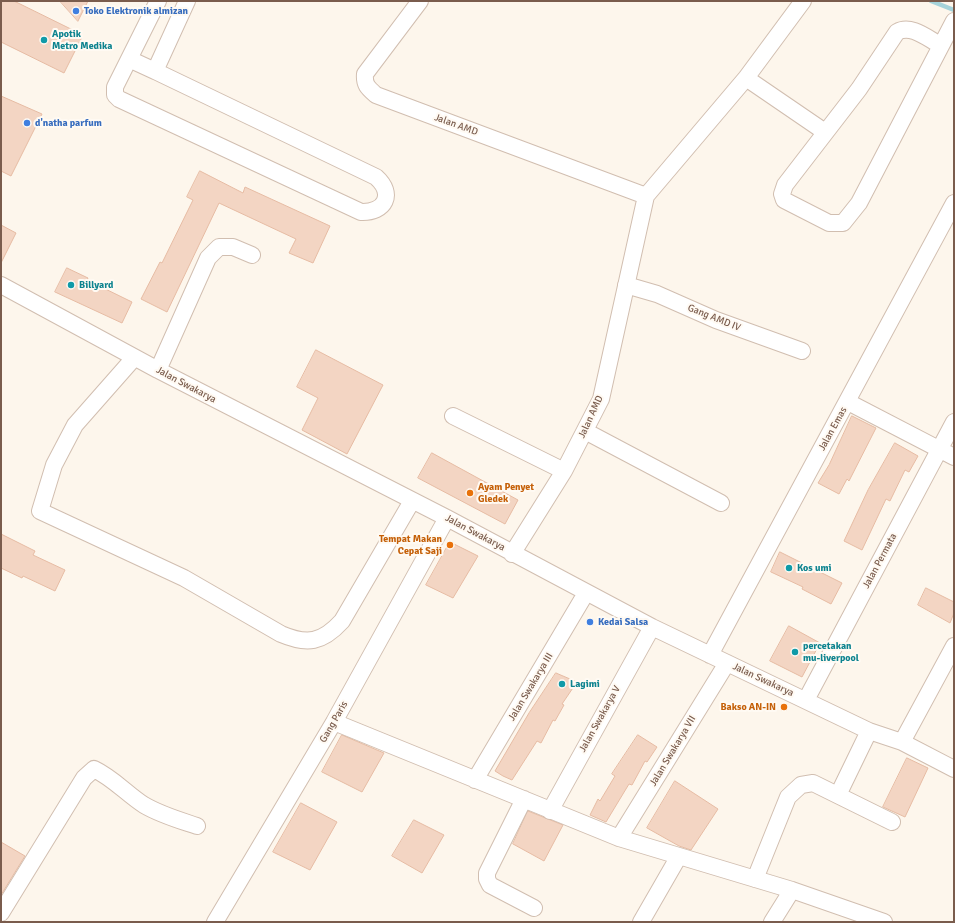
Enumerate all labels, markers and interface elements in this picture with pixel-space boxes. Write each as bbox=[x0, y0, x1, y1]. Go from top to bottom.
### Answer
place label: Toko Elektronik almizan bbox=[84, 5, 188, 17]
marker: Toko Elektronik almizan bbox=[71, 6, 81, 16]
place label: Apotik Metro Medika bbox=[52, 28, 112, 52]
marker: Apotik Metro Medika bbox=[39, 35, 49, 45]
street label: Jalan AMD bbox=[433, 112, 479, 138]
place label: d'natha parfum bbox=[35, 117, 102, 129]
marker: d'natha parfum bbox=[22, 118, 32, 128]
place label: Billyard bbox=[79, 279, 113, 291]
marker: Billyard bbox=[66, 280, 76, 290]
street label: Gang AMD IV bbox=[686, 302, 742, 334]
street label: Jalan Swakarya bbox=[154, 364, 218, 406]
street label: Jalan AMD bbox=[576, 394, 606, 440]
street label: Jalan Emas bbox=[816, 405, 850, 453]
place label: Ayam Penyet Gledek bbox=[478, 481, 534, 504]
marker: Ayam Penyet Gledek bbox=[465, 488, 475, 498]
street label: Jalan Swakarya bbox=[443, 512, 507, 554]
street label: Jalan Permata bbox=[860, 531, 900, 591]
place label: Tempat Makan Cepat Saji bbox=[379, 533, 442, 556]
marker: Tempat Makan Cepat Saji bbox=[445, 540, 455, 550]
place label: Kos umi bbox=[797, 562, 831, 574]
marker: Kos umi bbox=[784, 563, 794, 573]
place label: Kedai Salsa bbox=[598, 616, 648, 628]
marker: Kedai Salsa bbox=[585, 617, 595, 627]
place label: percetakan mu-liverpool bbox=[803, 640, 859, 664]
marker: percetakan mu-liverpool bbox=[790, 647, 800, 657]
street label: Jalan Swakarya III bbox=[506, 651, 556, 723]
street label: Jalan Swakarya bbox=[730, 661, 796, 699]
place label: Lagimi bbox=[570, 678, 600, 690]
marker: Lagimi bbox=[557, 679, 567, 689]
street label: Jalan Swakarya V bbox=[577, 684, 623, 754]
street label: Gang Paris bbox=[317, 699, 351, 745]
place label: Bakso AN-IN bbox=[720, 701, 776, 713]
marker: Bakso AN-IN bbox=[779, 702, 789, 712]
street label: Jalan Swakarya VII bbox=[647, 714, 699, 788]

